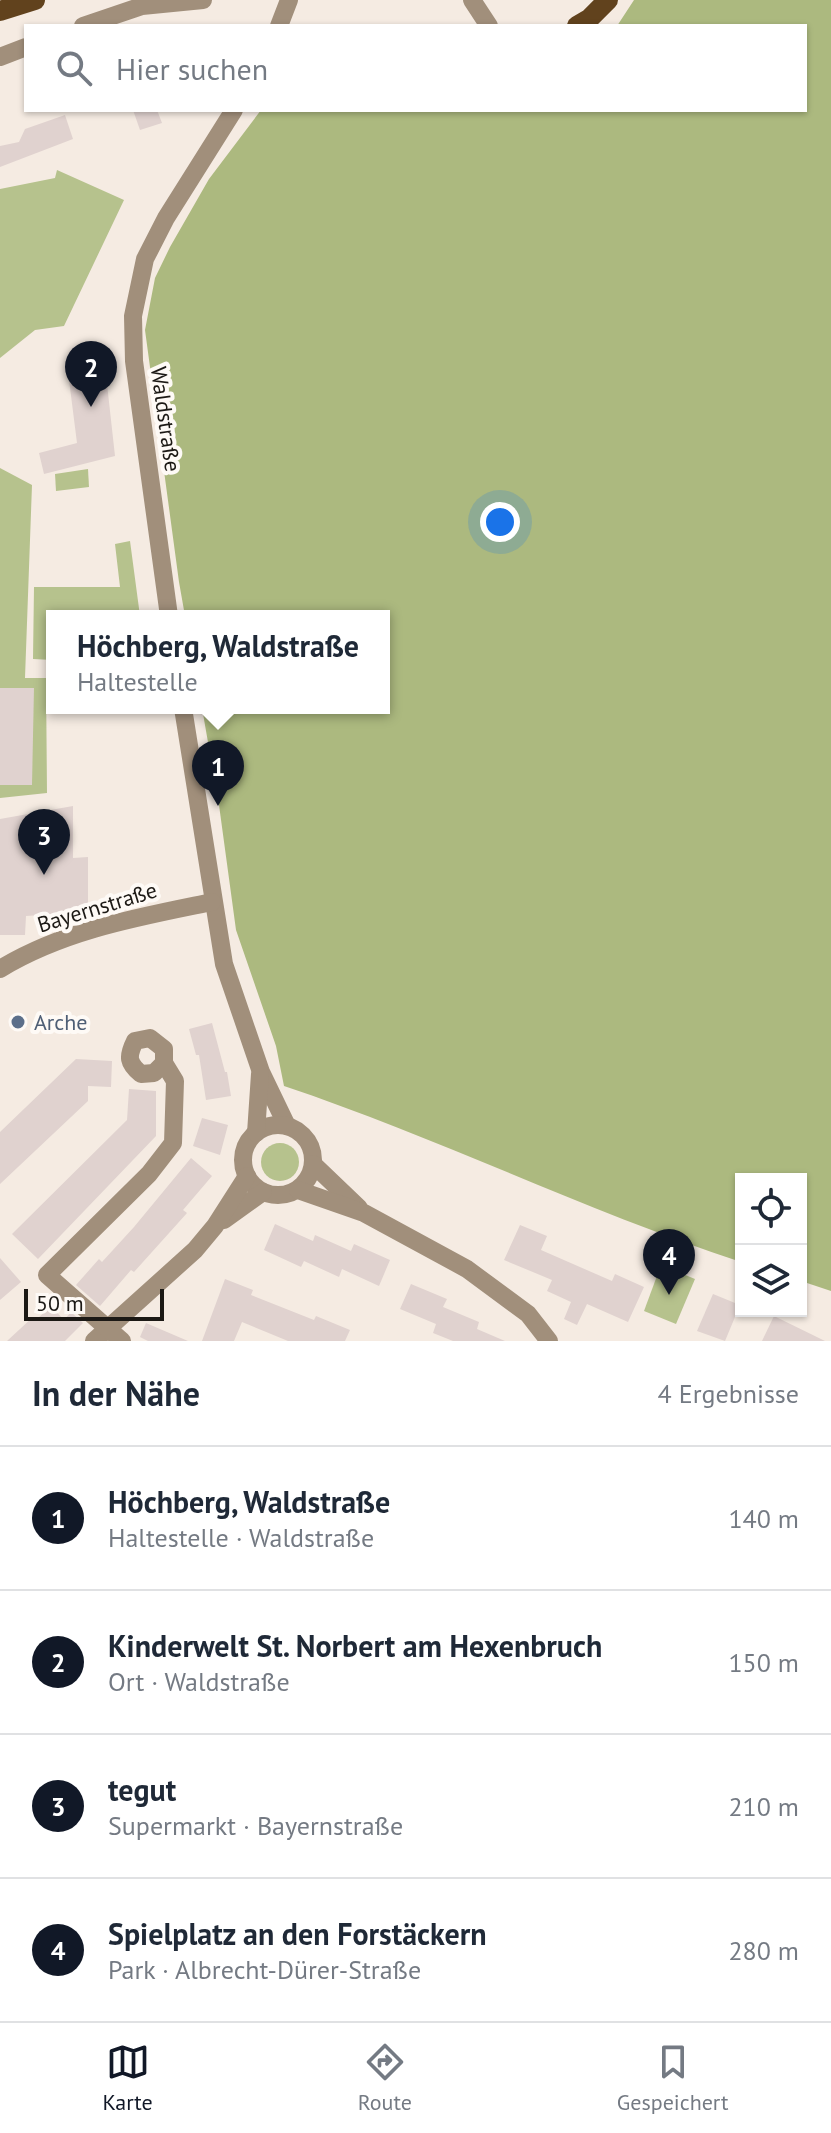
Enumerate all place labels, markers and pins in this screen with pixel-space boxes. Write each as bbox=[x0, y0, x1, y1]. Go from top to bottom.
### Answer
pin: 2 bbox=[65, 341, 117, 407]
pin: 1 bbox=[192, 740, 244, 806]
pin: 3 bbox=[18, 809, 70, 875]
place label: Arche bbox=[34, 1008, 87, 1036]
marker: Arche bbox=[9, 1013, 27, 1031]
pin: 4 bbox=[643, 1229, 695, 1295]

